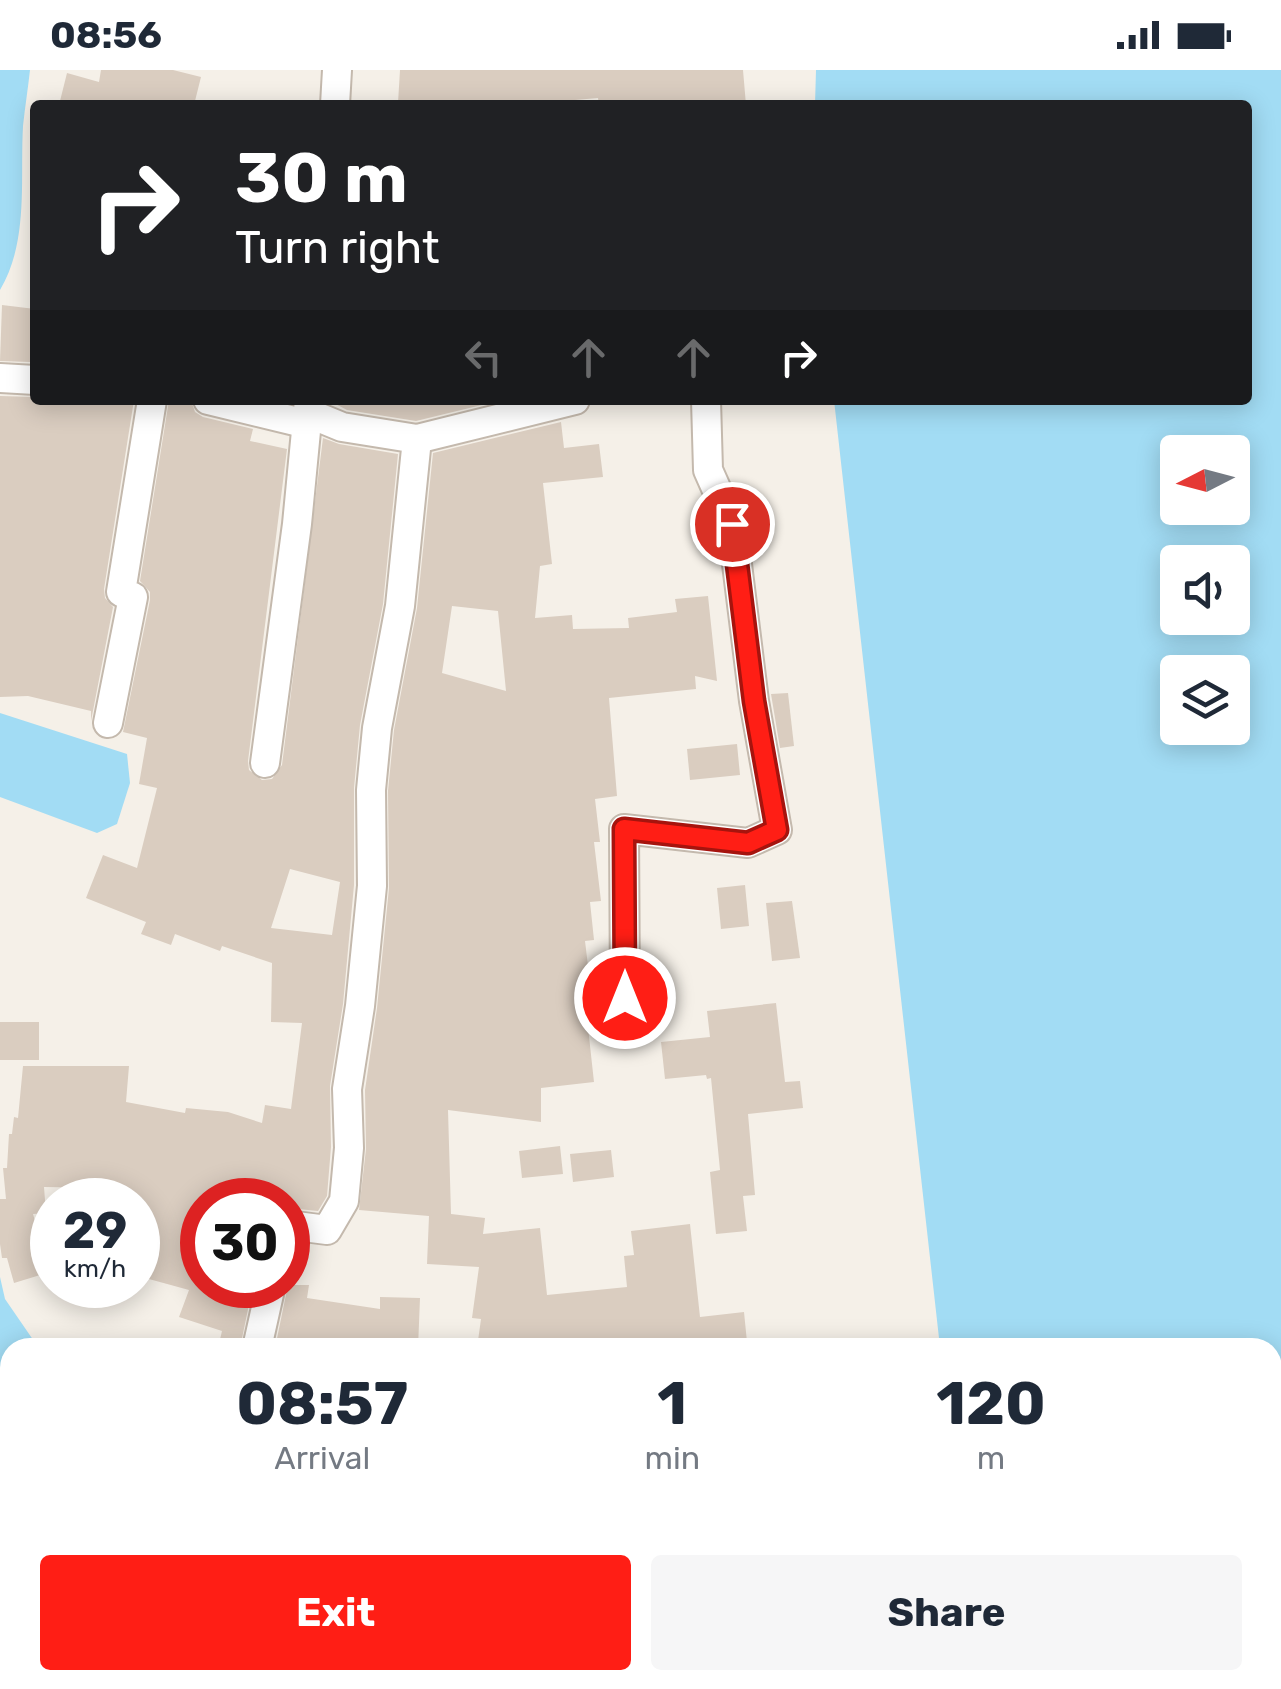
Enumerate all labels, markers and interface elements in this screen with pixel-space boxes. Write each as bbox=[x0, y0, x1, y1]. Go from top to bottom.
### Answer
text: 08:56 bbox=[50, 12, 162, 58]
text: 30 m bbox=[235, 137, 408, 220]
icon: right bbox=[70, 140, 200, 270]
text: Turn right bbox=[235, 221, 439, 274]
icon: left bbox=[456, 330, 511, 385]
icon: ahead bbox=[561, 330, 616, 385]
icon: ahead bbox=[666, 330, 721, 385]
icon: right bbox=[771, 330, 826, 385]
north arrow bbox=[1160, 435, 1250, 525]
map controls bbox=[1160, 435, 1250, 745]
pin bbox=[690, 482, 775, 567]
icon: arrive bbox=[705, 497, 760, 552]
button: sound bbox=[1160, 545, 1250, 635]
button: layers bbox=[1160, 655, 1250, 745]
position arrow bbox=[573, 946, 677, 1050]
speed limit sign: 30 bbox=[180, 1178, 310, 1308]
text: 29 bbox=[63, 1201, 127, 1261]
text: km/h bbox=[64, 1254, 126, 1283]
text: 08:57 bbox=[236, 1368, 408, 1439]
text: 1 bbox=[657, 1368, 687, 1439]
text: 120 bbox=[936, 1368, 1046, 1439]
text: Arrival bbox=[274, 1439, 370, 1477]
text: min bbox=[644, 1439, 700, 1477]
text: m bbox=[977, 1439, 1005, 1477]
button: Exit bbox=[40, 1555, 631, 1670]
button: Share bbox=[651, 1555, 1242, 1670]

